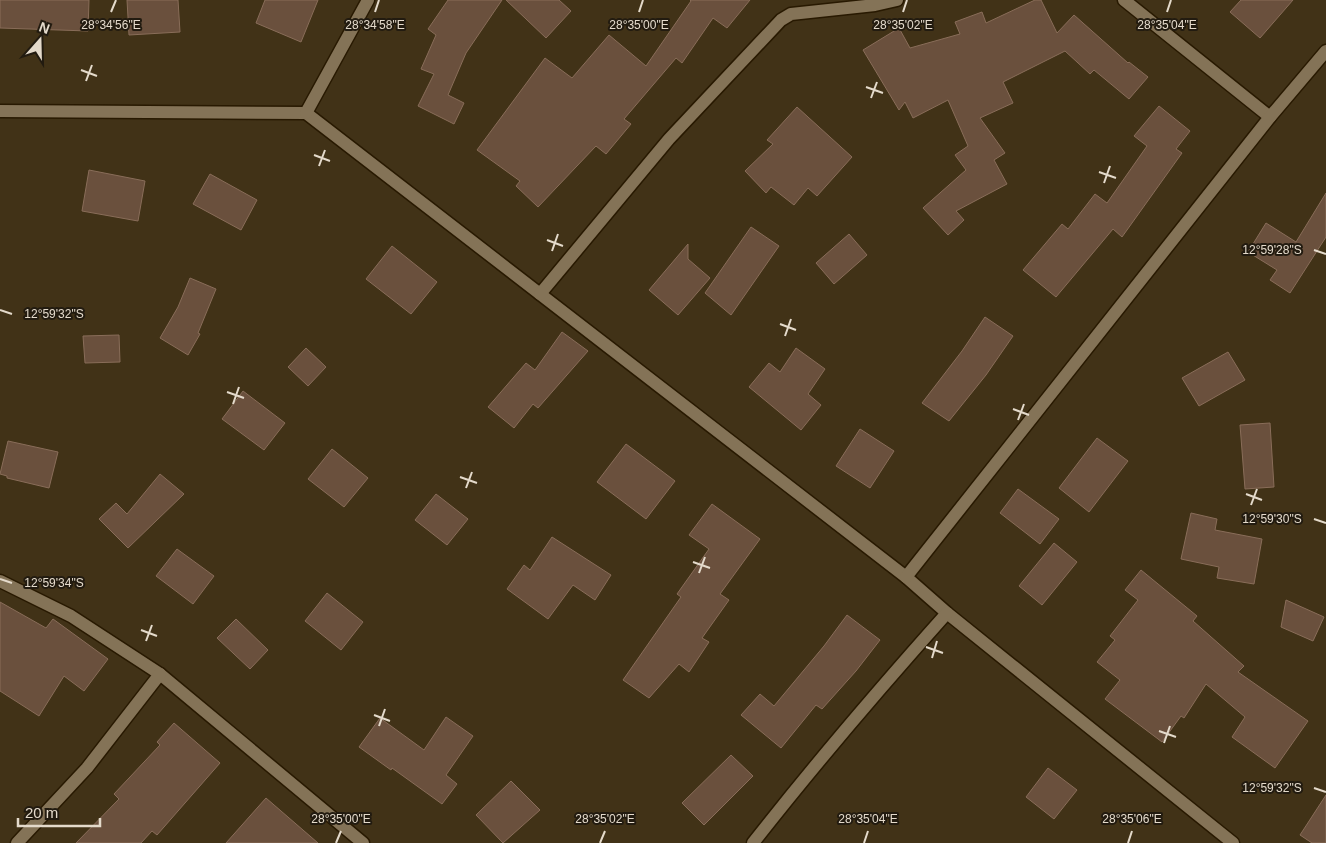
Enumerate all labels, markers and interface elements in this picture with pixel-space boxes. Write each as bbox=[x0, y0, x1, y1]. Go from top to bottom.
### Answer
north arrow bbox=[15, 15, 65, 65]
text: 28°34'56"E bbox=[81, 18, 141, 32]
text: 28°34'58"E bbox=[345, 18, 405, 32]
text: 28°35'00"E bbox=[609, 18, 669, 32]
text: 28°35'02"E bbox=[873, 18, 933, 32]
text: 28°35'04"E bbox=[1137, 18, 1197, 32]
text: N bbox=[37, 19, 52, 37]
text: 12°59'28"S bbox=[1242, 243, 1302, 257]
text: 12°59'32"S bbox=[24, 307, 84, 321]
text: 12°59'30"S bbox=[1242, 512, 1302, 526]
text: 12°59'34"S bbox=[24, 576, 84, 590]
text: 12°59'32"S bbox=[1242, 781, 1302, 795]
scale bar bbox=[18, 796, 100, 828]
text: 20 m bbox=[25, 804, 58, 821]
text: 28°35'00"E bbox=[311, 812, 371, 826]
text: 28°35'02"E bbox=[575, 812, 635, 826]
text: 28°35'04"E bbox=[838, 812, 898, 826]
text: 28°35'06"E bbox=[1102, 812, 1162, 826]

